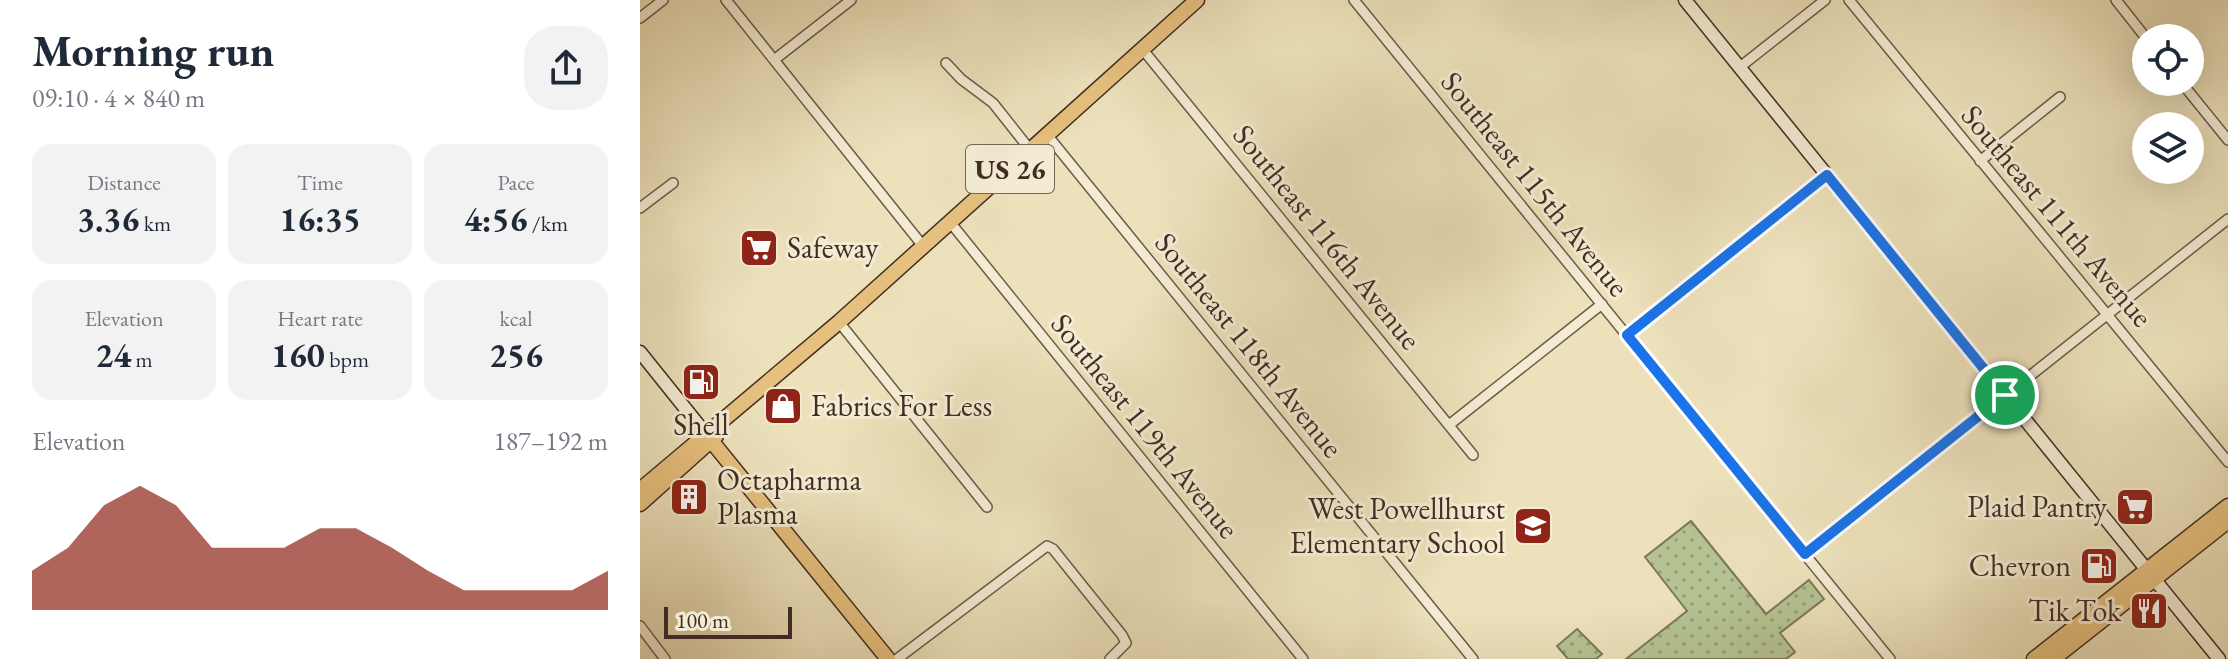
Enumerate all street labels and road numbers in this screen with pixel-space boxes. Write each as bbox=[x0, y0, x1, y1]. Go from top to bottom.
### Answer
street label: Southeast 115th Avenue bbox=[1433, 63, 1638, 304]
street label: Southeast 111th Avenue bbox=[1953, 96, 2162, 335]
street label: Southeast 116th Avenue bbox=[1225, 116, 1430, 357]
road number: US 26 bbox=[966, 145, 1054, 193]
street label: Southeast 118th Avenue bbox=[1147, 224, 1352, 465]
street label: Southeast 119th Avenue bbox=[1043, 305, 1248, 546]

